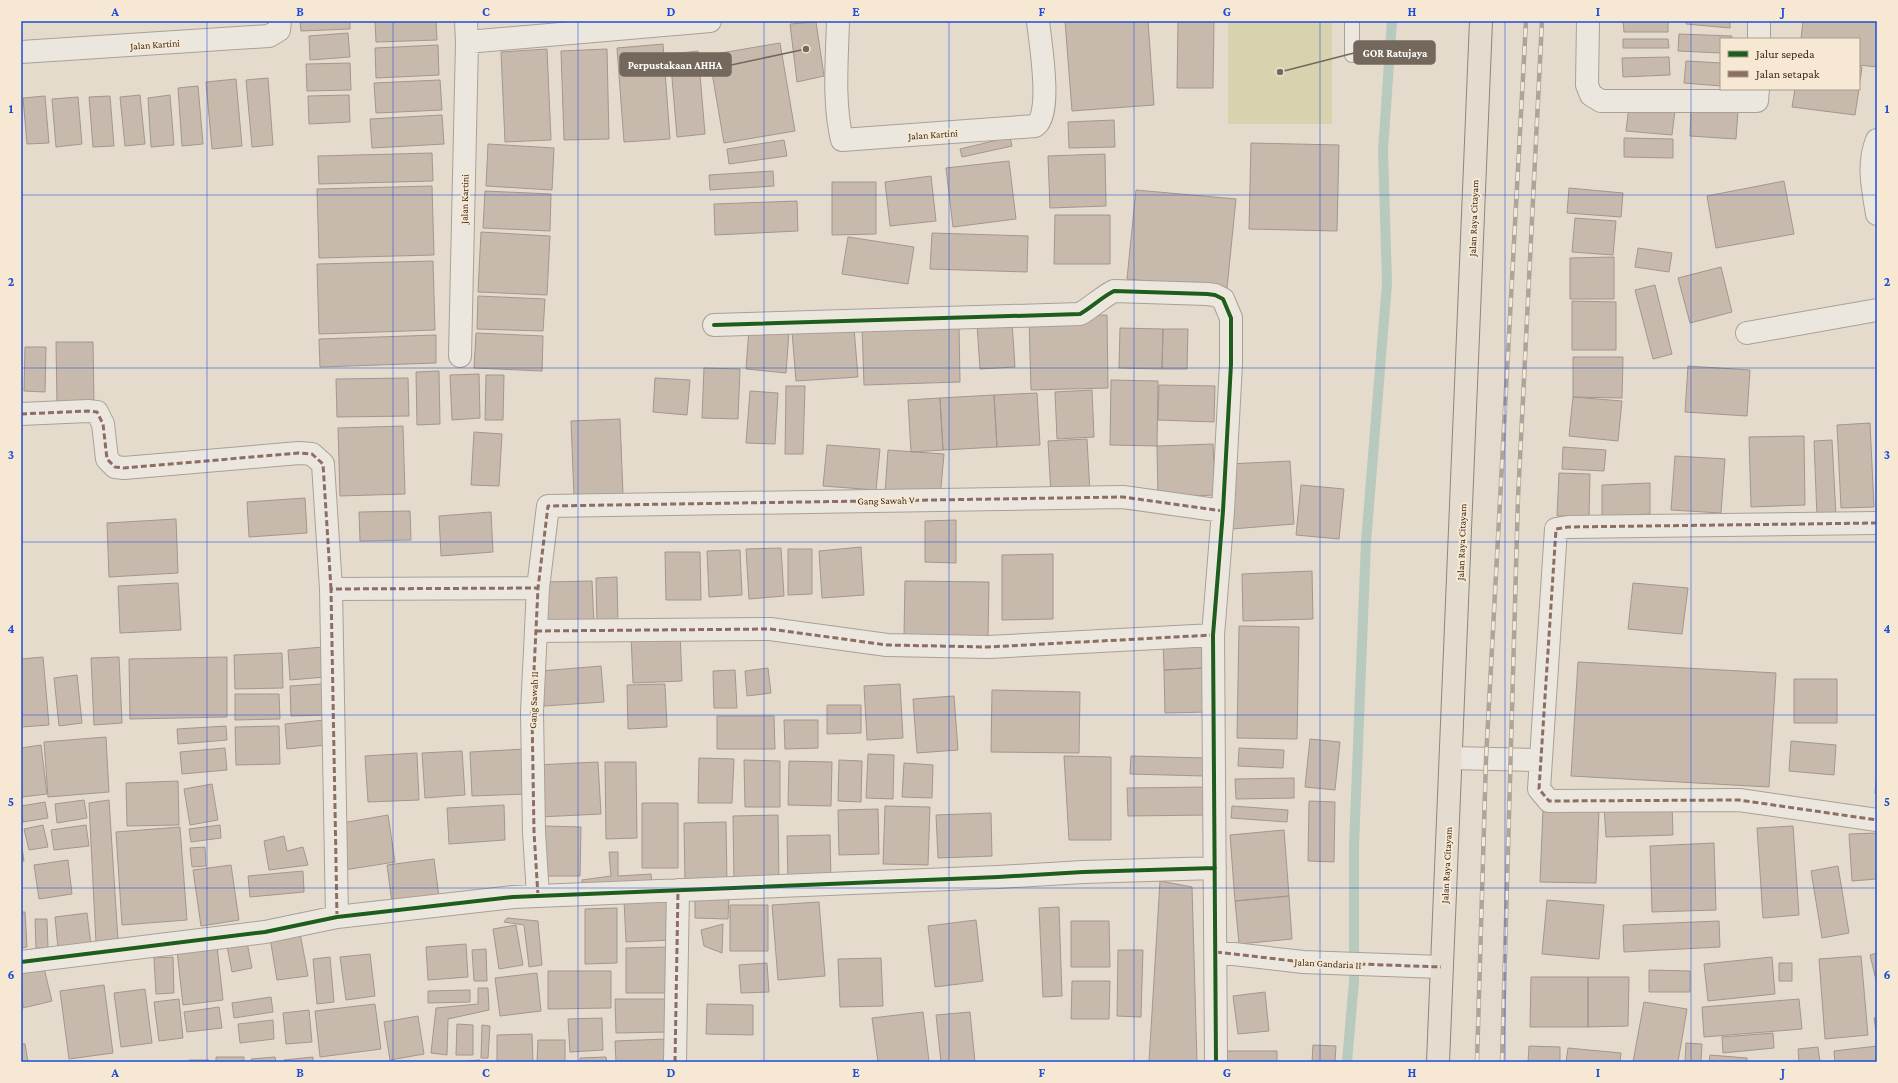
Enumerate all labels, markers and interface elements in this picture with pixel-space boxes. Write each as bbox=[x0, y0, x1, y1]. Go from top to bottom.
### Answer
text: A bbox=[110, 4, 119, 19]
text: B bbox=[296, 4, 304, 19]
text: C bbox=[482, 4, 490, 19]
text: D bbox=[667, 4, 676, 19]
text: E bbox=[852, 4, 860, 19]
text: F bbox=[1039, 4, 1046, 19]
text: G bbox=[1223, 4, 1231, 19]
text: H bbox=[1408, 4, 1417, 19]
text: I bbox=[1596, 4, 1600, 19]
text: J bbox=[1779, 4, 1785, 19]
street label: Jalan Kartini bbox=[129, 37, 181, 52]
legend bbox=[1720, 38, 1860, 90]
callout: GOR Ratujaya bbox=[1354, 41, 1435, 64]
text: GOR Ratujaya bbox=[1363, 47, 1428, 60]
text: Jalur sepeda bbox=[1755, 47, 1815, 61]
callout: Perpustakaan AHHA bbox=[620, 53, 731, 76]
text: Perpustakaan AHHA bbox=[628, 59, 723, 71]
text: Jalan setapak bbox=[1755, 67, 1820, 81]
text: 1 bbox=[9, 101, 14, 116]
text: 1 bbox=[1885, 101, 1890, 116]
street label: Jalan Kartini bbox=[907, 127, 959, 142]
street label: Jalan Kartini bbox=[459, 174, 470, 225]
street label: Jalan Raya Citayam bbox=[1467, 179, 1480, 258]
text: 2 bbox=[8, 274, 15, 289]
text: 2 bbox=[1884, 274, 1891, 289]
text: 3 bbox=[8, 447, 14, 462]
text: 3 bbox=[1884, 447, 1890, 462]
street label: Gang Sawah V bbox=[857, 494, 915, 506]
street label: Jalan Raya Citayam bbox=[1455, 503, 1468, 582]
text: 4 bbox=[7, 621, 15, 636]
text: 4 bbox=[1883, 621, 1891, 636]
street label: Gang Sawah II bbox=[527, 671, 540, 729]
text: 5 bbox=[8, 794, 14, 809]
text: 5 bbox=[1884, 794, 1890, 809]
street label: Jalan Raya Citayam bbox=[1439, 826, 1454, 905]
street label: Jalan Gandaria II bbox=[1293, 956, 1362, 971]
text: 6 bbox=[7, 967, 15, 982]
text: 6 bbox=[1883, 967, 1891, 982]
text: A bbox=[110, 1065, 119, 1080]
text: B bbox=[296, 1065, 304, 1080]
text: C bbox=[482, 1065, 490, 1080]
text: D bbox=[667, 1065, 676, 1080]
text: E bbox=[852, 1065, 860, 1080]
text: F bbox=[1039, 1065, 1046, 1080]
text: G bbox=[1223, 1065, 1231, 1080]
text: H bbox=[1408, 1065, 1417, 1080]
text: I bbox=[1596, 1065, 1600, 1080]
text: J bbox=[1779, 1065, 1785, 1080]

